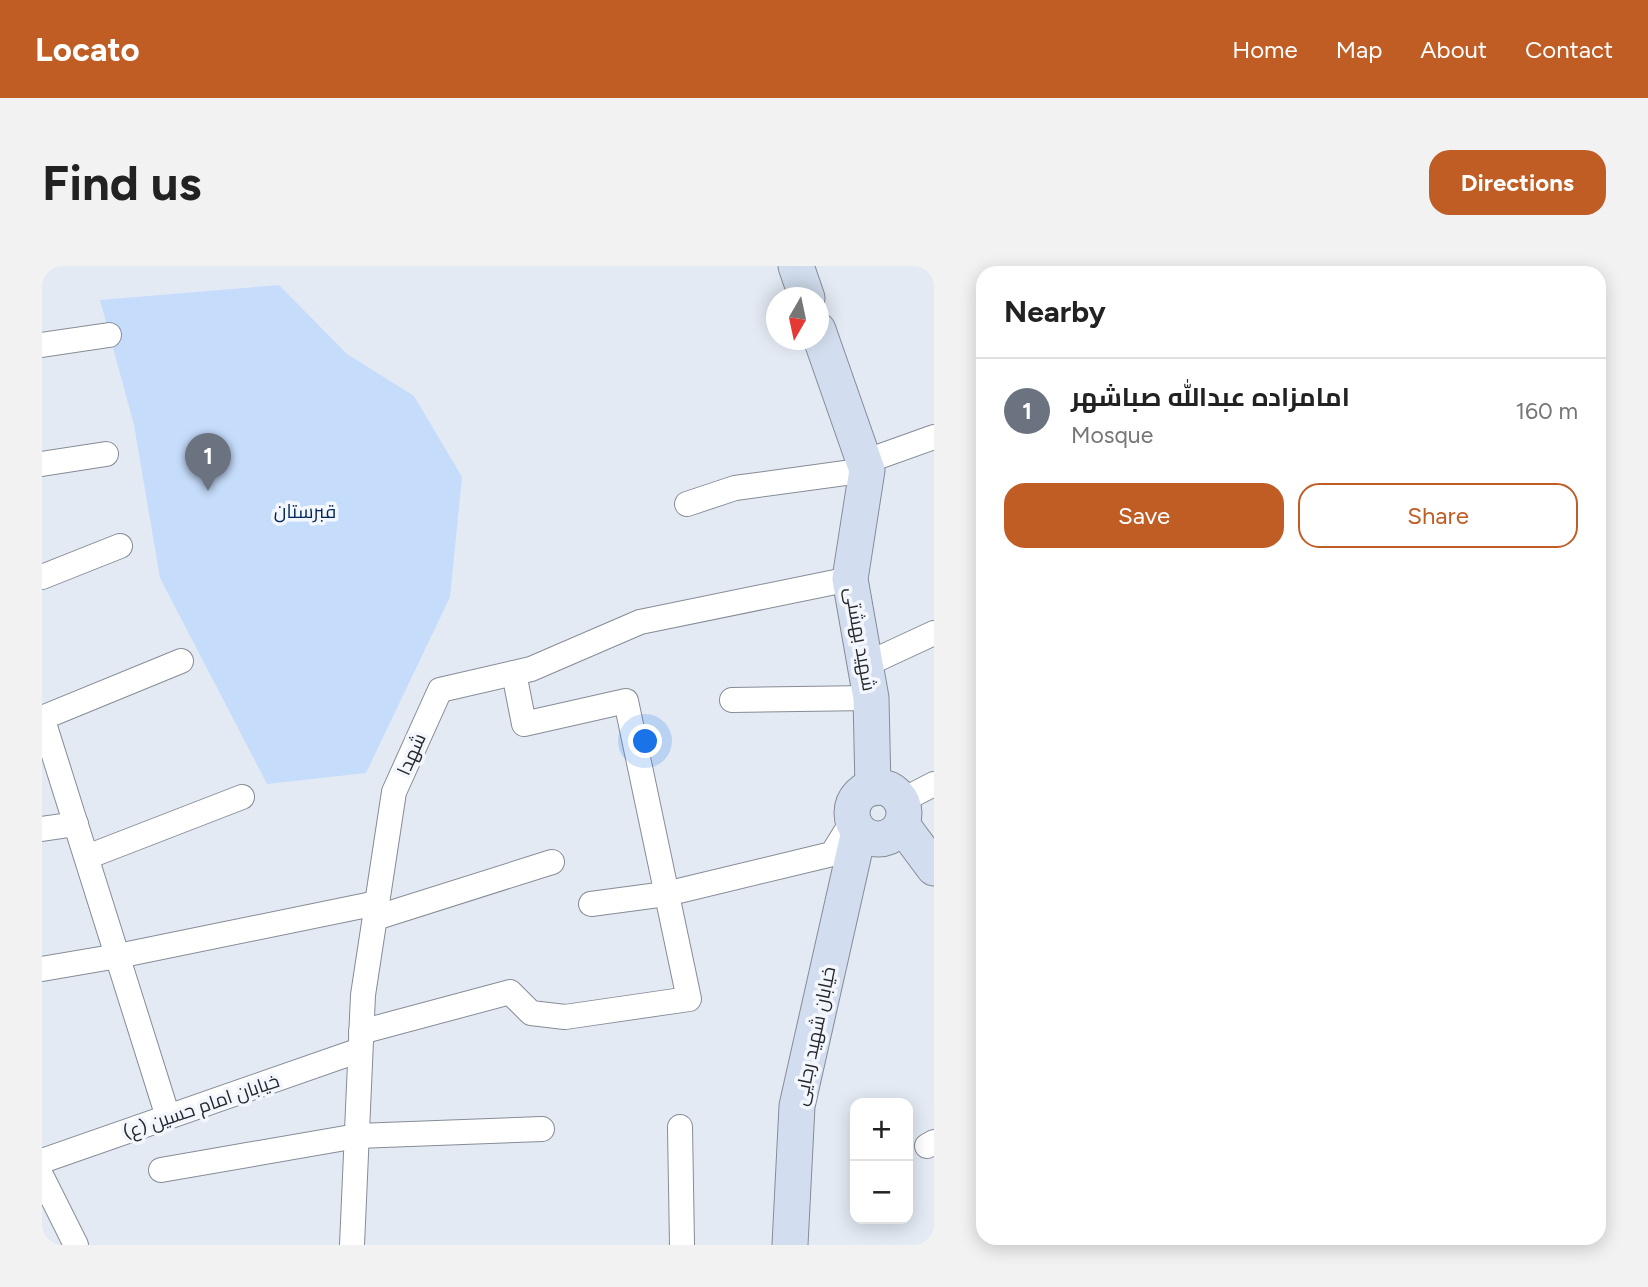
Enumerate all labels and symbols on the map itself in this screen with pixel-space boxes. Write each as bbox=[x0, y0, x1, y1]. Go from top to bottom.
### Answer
north arrow bbox=[766, 287, 829, 350]
pin: 1 bbox=[185, 433, 231, 491]
park label: قبرستان bbox=[274, 500, 336, 523]
street label: شهید بهشتی bbox=[840, 585, 881, 693]
your location bbox=[628, 724, 662, 758]
street label: شهدا bbox=[392, 730, 431, 779]
street label: خیابان شهید رجایی bbox=[789, 965, 840, 1108]
street label: خیابان امام حسین (ع) bbox=[120, 1069, 283, 1146]

